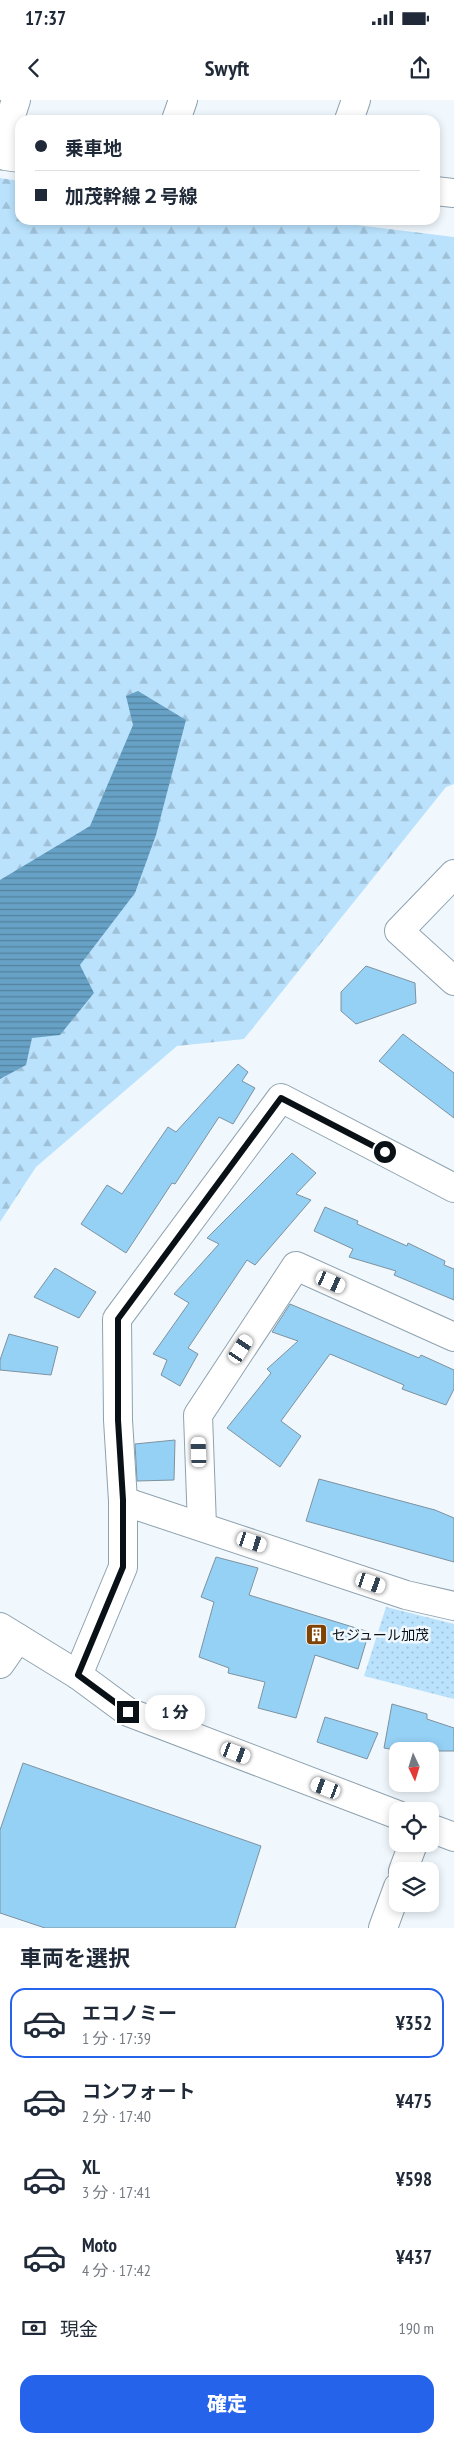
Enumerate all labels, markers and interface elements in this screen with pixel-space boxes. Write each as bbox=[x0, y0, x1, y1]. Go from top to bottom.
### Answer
text: 17:37 bbox=[25, 6, 66, 30]
icon: back bbox=[20, 54, 48, 82]
text: Swyft bbox=[205, 54, 249, 82]
icon: share bbox=[406, 54, 434, 82]
text: 乗車地 bbox=[65, 136, 122, 160]
text: 加茂幹線２号線 bbox=[65, 184, 198, 208]
route start bbox=[374, 1141, 396, 1163]
car bbox=[314, 1269, 347, 1295]
car bbox=[226, 1332, 255, 1366]
car bbox=[190, 1437, 207, 1467]
car bbox=[235, 1530, 268, 1554]
car bbox=[354, 1571, 387, 1595]
building icon: セジュール加茂 bbox=[304, 1623, 328, 1647]
place label: セジュール加茂 bbox=[332, 1626, 429, 1644]
callout: 1 分 bbox=[146, 1694, 206, 1730]
route end bbox=[117, 1701, 139, 1723]
text: 1 分 bbox=[162, 1702, 188, 1722]
car bbox=[219, 1741, 252, 1765]
north arrow bbox=[389, 1742, 439, 1792]
map controls bbox=[389, 1742, 439, 1912]
car bbox=[309, 1776, 342, 1800]
button: locate bbox=[389, 1802, 439, 1852]
button: layers bbox=[389, 1862, 439, 1912]
text: 車両を選択 bbox=[20, 1944, 130, 1972]
icon: car bbox=[22, 2001, 67, 2046]
text: エコノミー bbox=[82, 2001, 177, 2025]
text: ¥352 bbox=[396, 2011, 432, 2035]
text: 1 分 · 17:39 bbox=[82, 2028, 151, 2048]
icon: car bbox=[22, 2079, 67, 2124]
text: コンフォート bbox=[82, 2079, 195, 2103]
text: ¥475 bbox=[396, 2089, 432, 2113]
text: 2 分 · 17:40 bbox=[82, 2106, 151, 2126]
text: XL bbox=[82, 2155, 100, 2179]
icon: car bbox=[22, 2157, 67, 2202]
text: ¥598 bbox=[396, 2167, 432, 2191]
text: 3 分 · 17:41 bbox=[82, 2182, 151, 2202]
text: Moto bbox=[82, 2233, 117, 2257]
icon: car bbox=[22, 2235, 67, 2280]
text: ¥437 bbox=[396, 2245, 432, 2269]
text: 4 分 · 17:42 bbox=[82, 2260, 151, 2280]
icon: cash bbox=[20, 2314, 48, 2342]
text: 現金 bbox=[60, 2317, 98, 2341]
text: 190 m bbox=[399, 2318, 434, 2338]
button: 確定 bbox=[20, 2375, 434, 2433]

